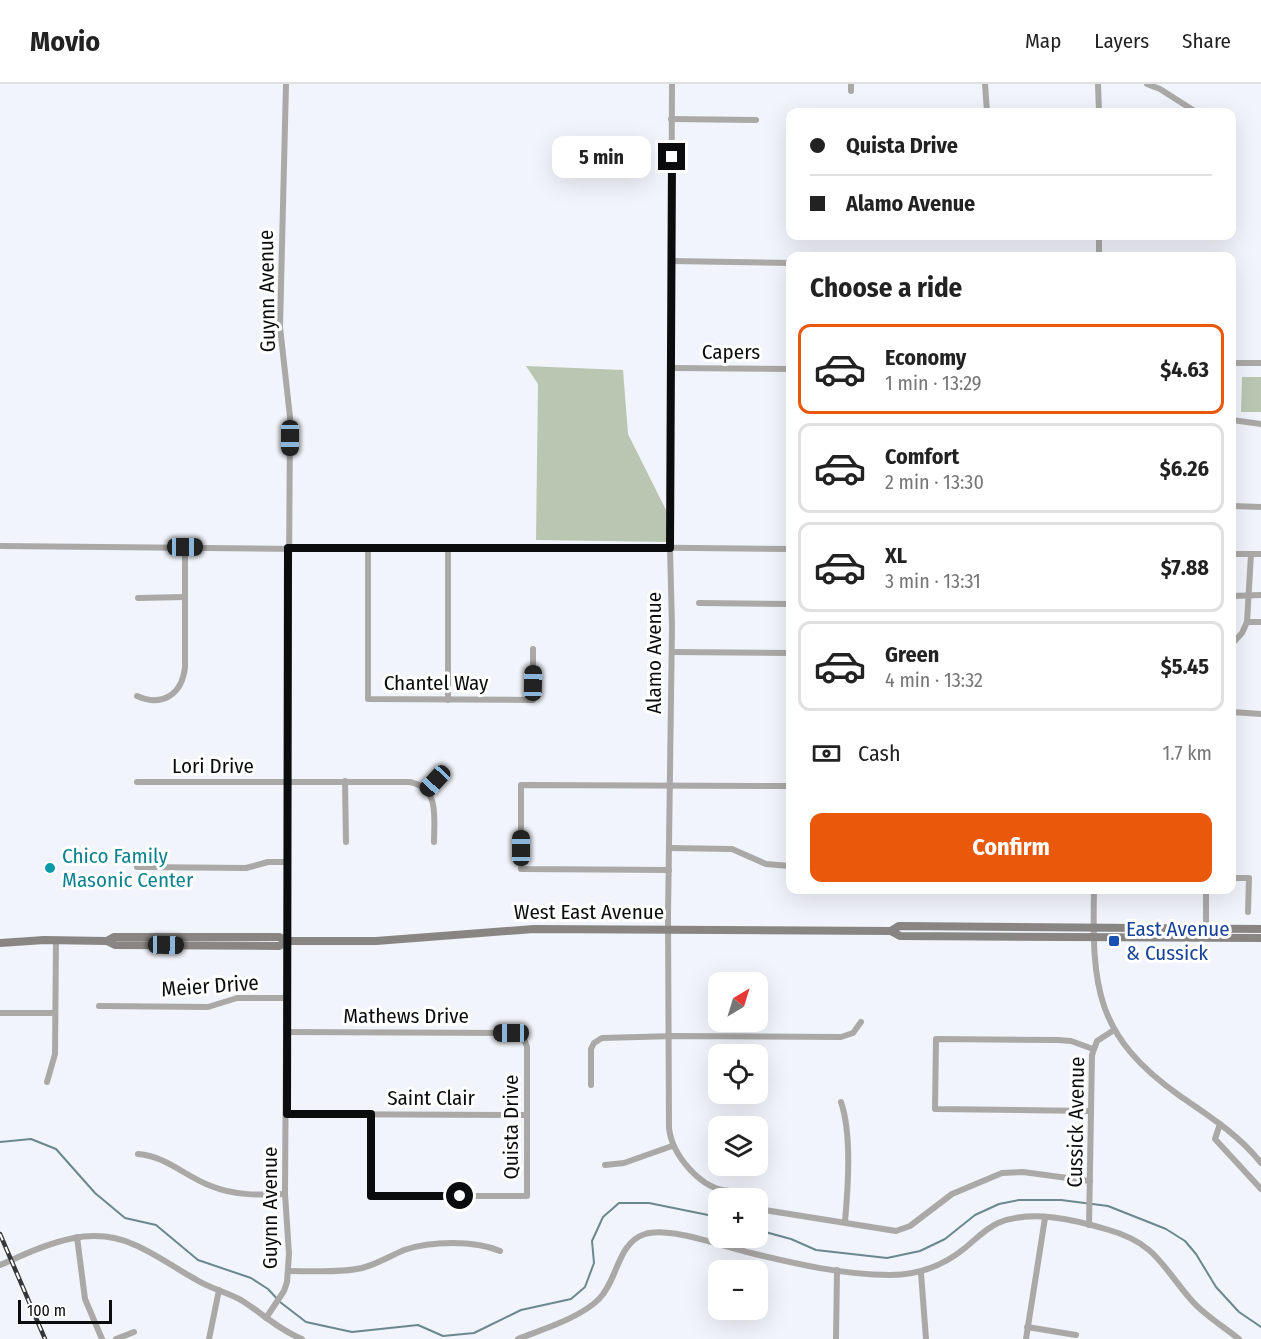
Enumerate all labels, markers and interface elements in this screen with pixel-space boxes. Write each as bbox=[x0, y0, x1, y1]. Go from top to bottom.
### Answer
text: Movio bbox=[30, 25, 100, 58]
text: Map bbox=[1025, 28, 1061, 54]
text: Layers bbox=[1094, 28, 1149, 54]
text: Share bbox=[1182, 28, 1231, 54]
text: Quista Drive bbox=[846, 132, 958, 159]
callout: 5 min bbox=[552, 136, 651, 178]
route end bbox=[658, 143, 685, 170]
text: 5 min bbox=[579, 145, 624, 169]
text: Alamo Avenue bbox=[846, 190, 975, 217]
street label: Guynn Avenue bbox=[253, 230, 281, 352]
text: Choose a ride bbox=[810, 272, 962, 304]
street label: Capers bbox=[702, 339, 760, 365]
icon: car bbox=[813, 342, 867, 396]
text: Economy bbox=[885, 344, 966, 371]
text: $4.63 bbox=[1160, 356, 1209, 383]
text: 1 min · 13:29 bbox=[885, 371, 982, 395]
car bbox=[281, 420, 299, 456]
icon: car bbox=[813, 441, 867, 495]
text: Comfort bbox=[885, 443, 959, 470]
text: $6.26 bbox=[1160, 455, 1209, 482]
text: 2 min · 13:30 bbox=[885, 470, 984, 494]
car bbox=[167, 538, 203, 556]
icon: car bbox=[813, 540, 867, 594]
text: XL bbox=[885, 542, 907, 569]
text: $7.88 bbox=[1161, 554, 1209, 581]
text: 3 min · 13:31 bbox=[885, 569, 981, 593]
street label: Alamo Avenue bbox=[641, 592, 667, 714]
icon: car bbox=[813, 639, 867, 693]
text: Green bbox=[885, 641, 939, 668]
text: $5.45 bbox=[1161, 653, 1209, 680]
car bbox=[524, 665, 542, 701]
text: 4 min · 13:32 bbox=[885, 668, 983, 692]
street label: Chantel Way bbox=[384, 670, 489, 696]
icon: cash bbox=[810, 737, 843, 770]
text: Cash bbox=[858, 740, 901, 767]
text: 1.7 km bbox=[1162, 741, 1212, 765]
street label: Lori Drive bbox=[172, 753, 254, 779]
car bbox=[416, 762, 454, 800]
button: Confirm bbox=[810, 813, 1212, 882]
car bbox=[512, 830, 530, 866]
place label: Chico Family Masonic Center bbox=[62, 843, 194, 893]
marker: Chico Family Masonic Center bbox=[43, 861, 57, 875]
street label: West East Avenue bbox=[514, 899, 664, 925]
place label: East Avenue & Cussick bbox=[1126, 916, 1230, 966]
marker: East Avenue & Cussick bbox=[1107, 934, 1121, 948]
car bbox=[148, 936, 184, 954]
street label: Meier Drive bbox=[160, 970, 260, 1002]
north arrow bbox=[708, 972, 768, 1032]
map controls bbox=[708, 972, 768, 1320]
street label: Mathews Drive bbox=[343, 1003, 469, 1029]
car bbox=[493, 1024, 529, 1042]
button: locate bbox=[708, 1044, 768, 1104]
street label: Cussick Avenue bbox=[1062, 1056, 1090, 1188]
street label: Quista Drive bbox=[498, 1075, 524, 1179]
street label: Saint Clair bbox=[387, 1085, 476, 1111]
button: layers bbox=[708, 1116, 768, 1176]
street label: Guynn Avenue bbox=[257, 1147, 283, 1269]
route start bbox=[446, 1182, 473, 1209]
button: + bbox=[708, 1188, 768, 1248]
button: − bbox=[708, 1260, 768, 1320]
scale bar bbox=[18, 1297, 112, 1324]
text: 100 m bbox=[27, 1301, 66, 1320]

